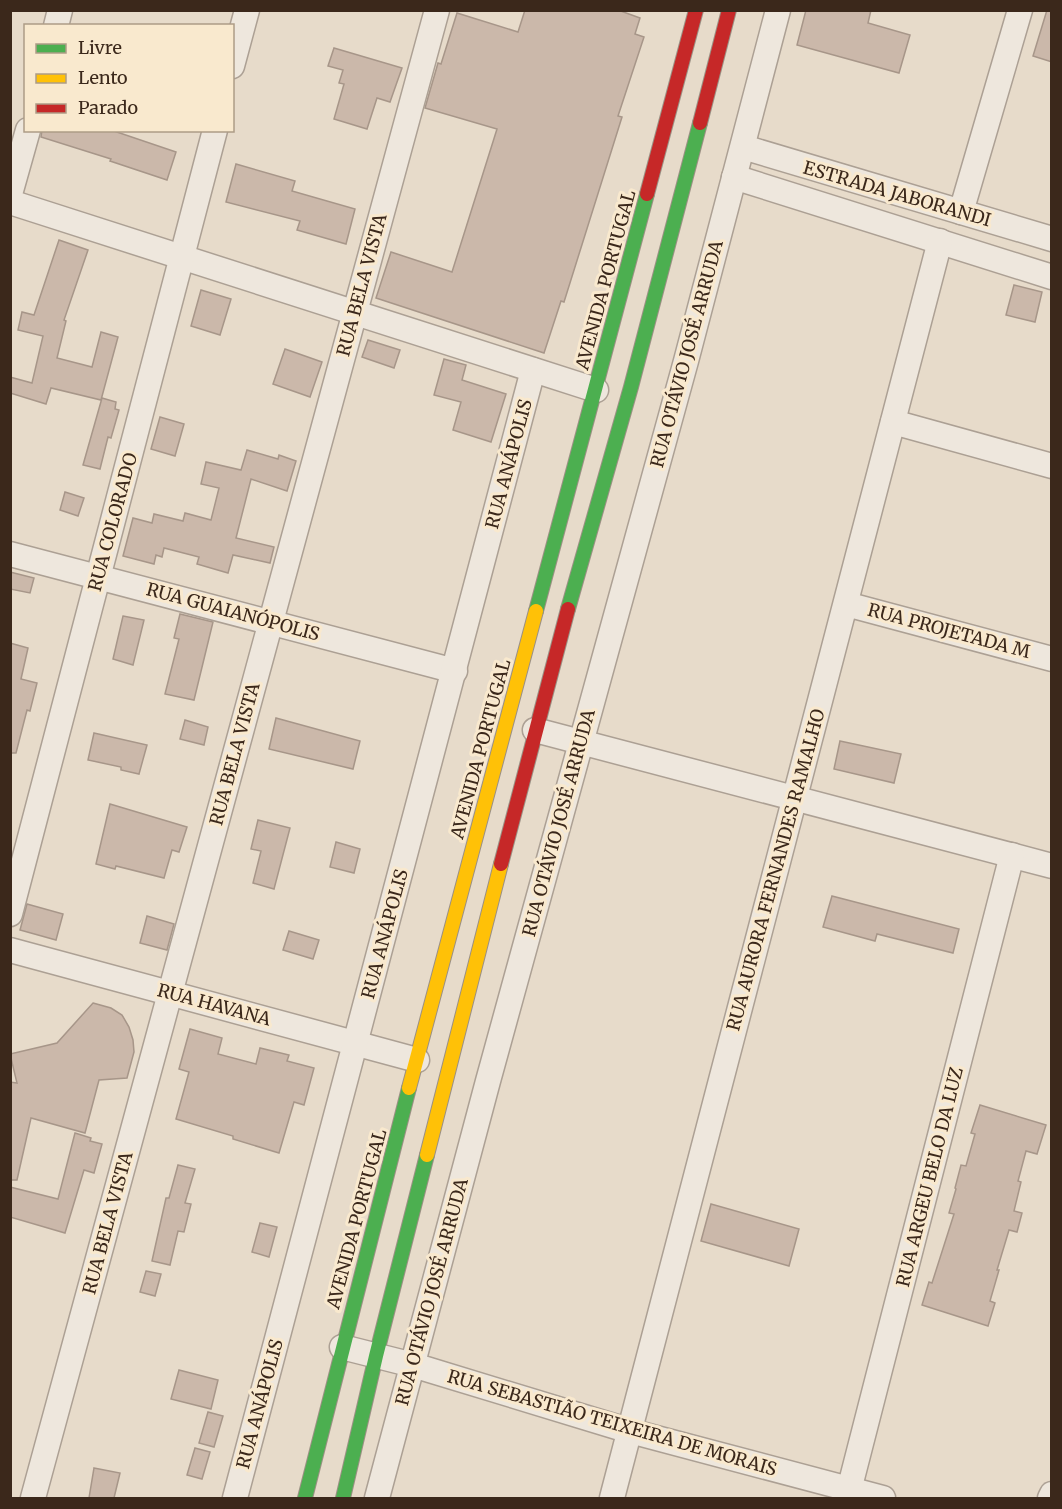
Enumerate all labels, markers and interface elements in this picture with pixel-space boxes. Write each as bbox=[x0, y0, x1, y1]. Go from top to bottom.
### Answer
legend bbox=[24, 24, 234, 132]
text: Livre bbox=[78, 36, 122, 59]
text: Lento bbox=[78, 66, 128, 89]
text: Parado bbox=[78, 96, 138, 119]
street label: ESTRADA JABORANDI bbox=[801, 156, 994, 231]
street label: AVENIDA PORTUGAL bbox=[570, 187, 641, 373]
street label: RUA BELA VISTA bbox=[331, 211, 392, 359]
street label: RUA OTÁVIO JOSÉ ARRUDA bbox=[645, 237, 728, 470]
street label: RUA ANÁPOLIS bbox=[480, 396, 537, 531]
street label: RUA COLORADO bbox=[83, 450, 142, 594]
street label: RUA GUAIANÓPOLIS bbox=[144, 577, 323, 646]
street label: RUA PROJETADA M bbox=[865, 598, 1033, 663]
street label: AVENIDA PORTUGAL bbox=[445, 656, 516, 842]
street label: RUA BELA VISTA bbox=[204, 680, 265, 828]
street label: RUA OTÁVIO JOSÉ ARRUDA bbox=[517, 706, 600, 939]
street label: RUA AURORA FERNANDES RAMALHO bbox=[721, 706, 830, 1033]
street label: RUA ANÁPOLIS bbox=[356, 866, 413, 1001]
street label: RUA HAVANA bbox=[155, 978, 274, 1031]
street label: RUA ARGEU BELO DA LUZ bbox=[891, 1065, 968, 1289]
street label: AVENIDA PORTUGAL bbox=[321, 1126, 392, 1312]
street label: RUA BELA VISTA bbox=[77, 1149, 138, 1297]
street label: RUA OTÁVIO JOSÉ ARRUDA bbox=[390, 1175, 473, 1408]
street label: RUA ANÁPOLIS bbox=[231, 1336, 288, 1471]
street label: RUA SEBASTIÃO TEIXEIRA DE MORAIS bbox=[445, 1364, 780, 1481]

